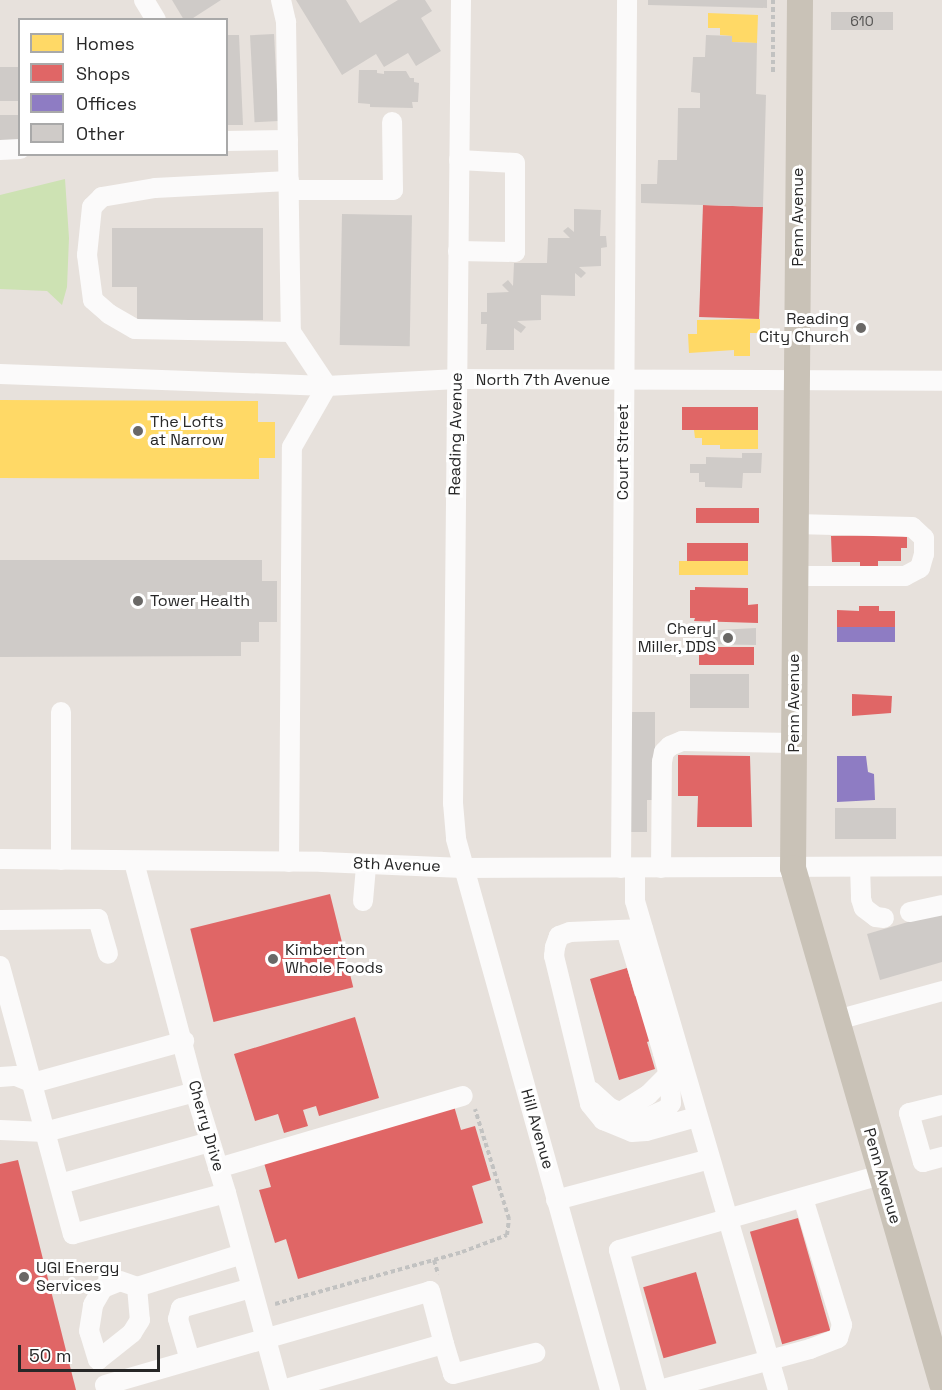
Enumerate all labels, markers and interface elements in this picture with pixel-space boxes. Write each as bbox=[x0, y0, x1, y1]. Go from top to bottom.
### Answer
house number: 610 bbox=[850, 13, 874, 29]
legend bbox=[18, 18, 228, 156]
text: Homes bbox=[76, 32, 135, 55]
text: Shops bbox=[76, 62, 130, 85]
text: Offices bbox=[76, 92, 137, 115]
text: Other bbox=[76, 122, 125, 145]
street label: Penn Avenue bbox=[788, 167, 808, 267]
place label: Reading City Church bbox=[759, 309, 849, 347]
marker: Reading City Church bbox=[854, 321, 868, 335]
street label: North 7th Avenue bbox=[476, 370, 610, 390]
street label: Reading Avenue bbox=[445, 372, 467, 496]
street label: Court Street bbox=[613, 404, 633, 500]
place label: The Lofts at Narrow bbox=[150, 412, 224, 450]
marker: The Lofts at Narrow bbox=[131, 424, 145, 438]
place label: Tower Health bbox=[150, 591, 250, 611]
marker: Tower Health bbox=[131, 594, 145, 608]
place label: Cheryl Miller, DDS bbox=[637, 619, 716, 657]
marker: Cheryl Miller, DDS bbox=[721, 631, 735, 645]
street label: Penn Avenue bbox=[784, 653, 804, 753]
street label: 8th Avenue bbox=[353, 854, 441, 876]
place label: Kimberton Whole Foods bbox=[285, 940, 383, 978]
marker: Kimberton Whole Foods bbox=[266, 952, 280, 966]
street label: Cherry Drive bbox=[184, 1078, 228, 1174]
street label: Hill Avenue bbox=[516, 1087, 558, 1171]
street label: Penn Avenue bbox=[859, 1126, 905, 1226]
place label: UGI Energy Services bbox=[36, 1258, 119, 1296]
marker: UGI Energy Services bbox=[17, 1270, 31, 1284]
scale bar bbox=[21, 1333, 164, 1371]
text: 50 m bbox=[29, 1344, 71, 1367]

